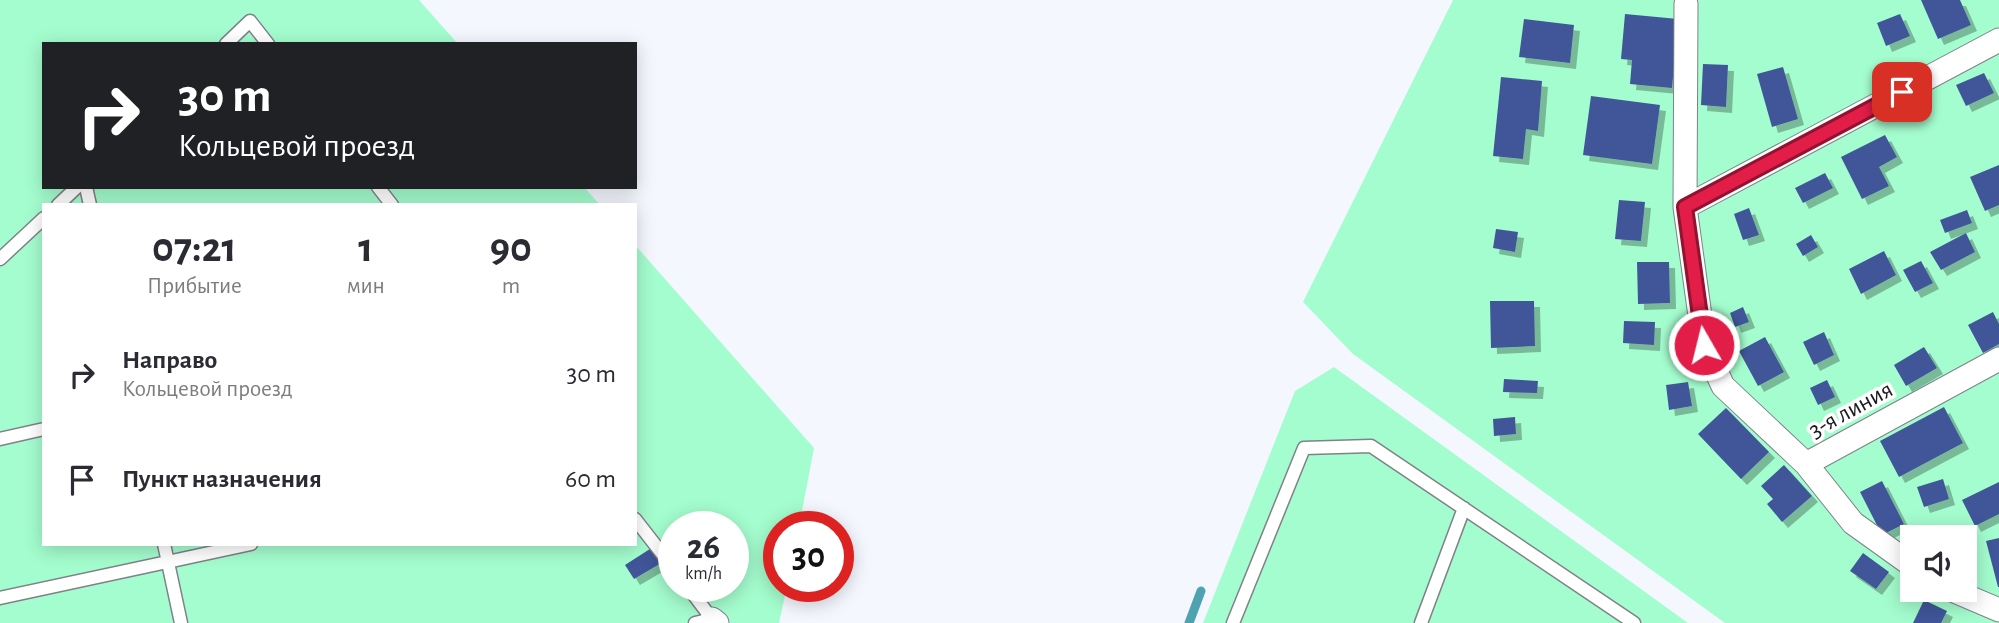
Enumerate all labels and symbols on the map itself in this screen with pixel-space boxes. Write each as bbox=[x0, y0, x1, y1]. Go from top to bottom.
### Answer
pin bbox=[1872, 62, 1932, 122]
position arrow bbox=[1667, 308, 1741, 382]
street label: 3-я линия bbox=[1805, 377, 1897, 443]
speed limit sign: 30 bbox=[763, 511, 854, 602]

